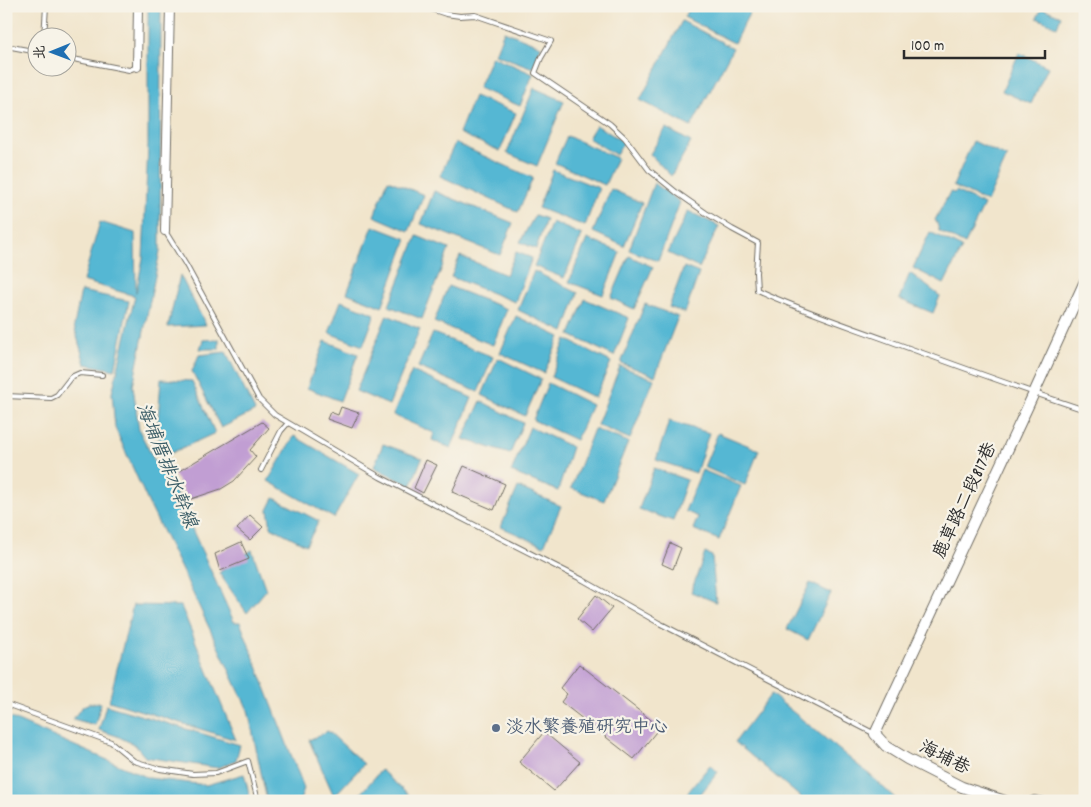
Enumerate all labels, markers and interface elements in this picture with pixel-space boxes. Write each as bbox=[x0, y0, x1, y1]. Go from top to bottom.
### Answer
north arrow bbox=[28, 28, 78, 78]
scale bar bbox=[904, 28, 1045, 60]
text: 100 m bbox=[911, 36, 944, 58]
text: 北 bbox=[31, 45, 51, 59]
water label: 海埔厝排水幹線 bbox=[128, 399, 203, 534]
street label: 鹿草路二段817巷 bbox=[928, 439, 1004, 563]
place label: 淡水繁養殖研究中心 bbox=[506, 716, 668, 741]
marker: 淡水繁養殖研究中心 bbox=[490, 722, 502, 734]
street label: 海埔巷 bbox=[914, 736, 974, 782]

